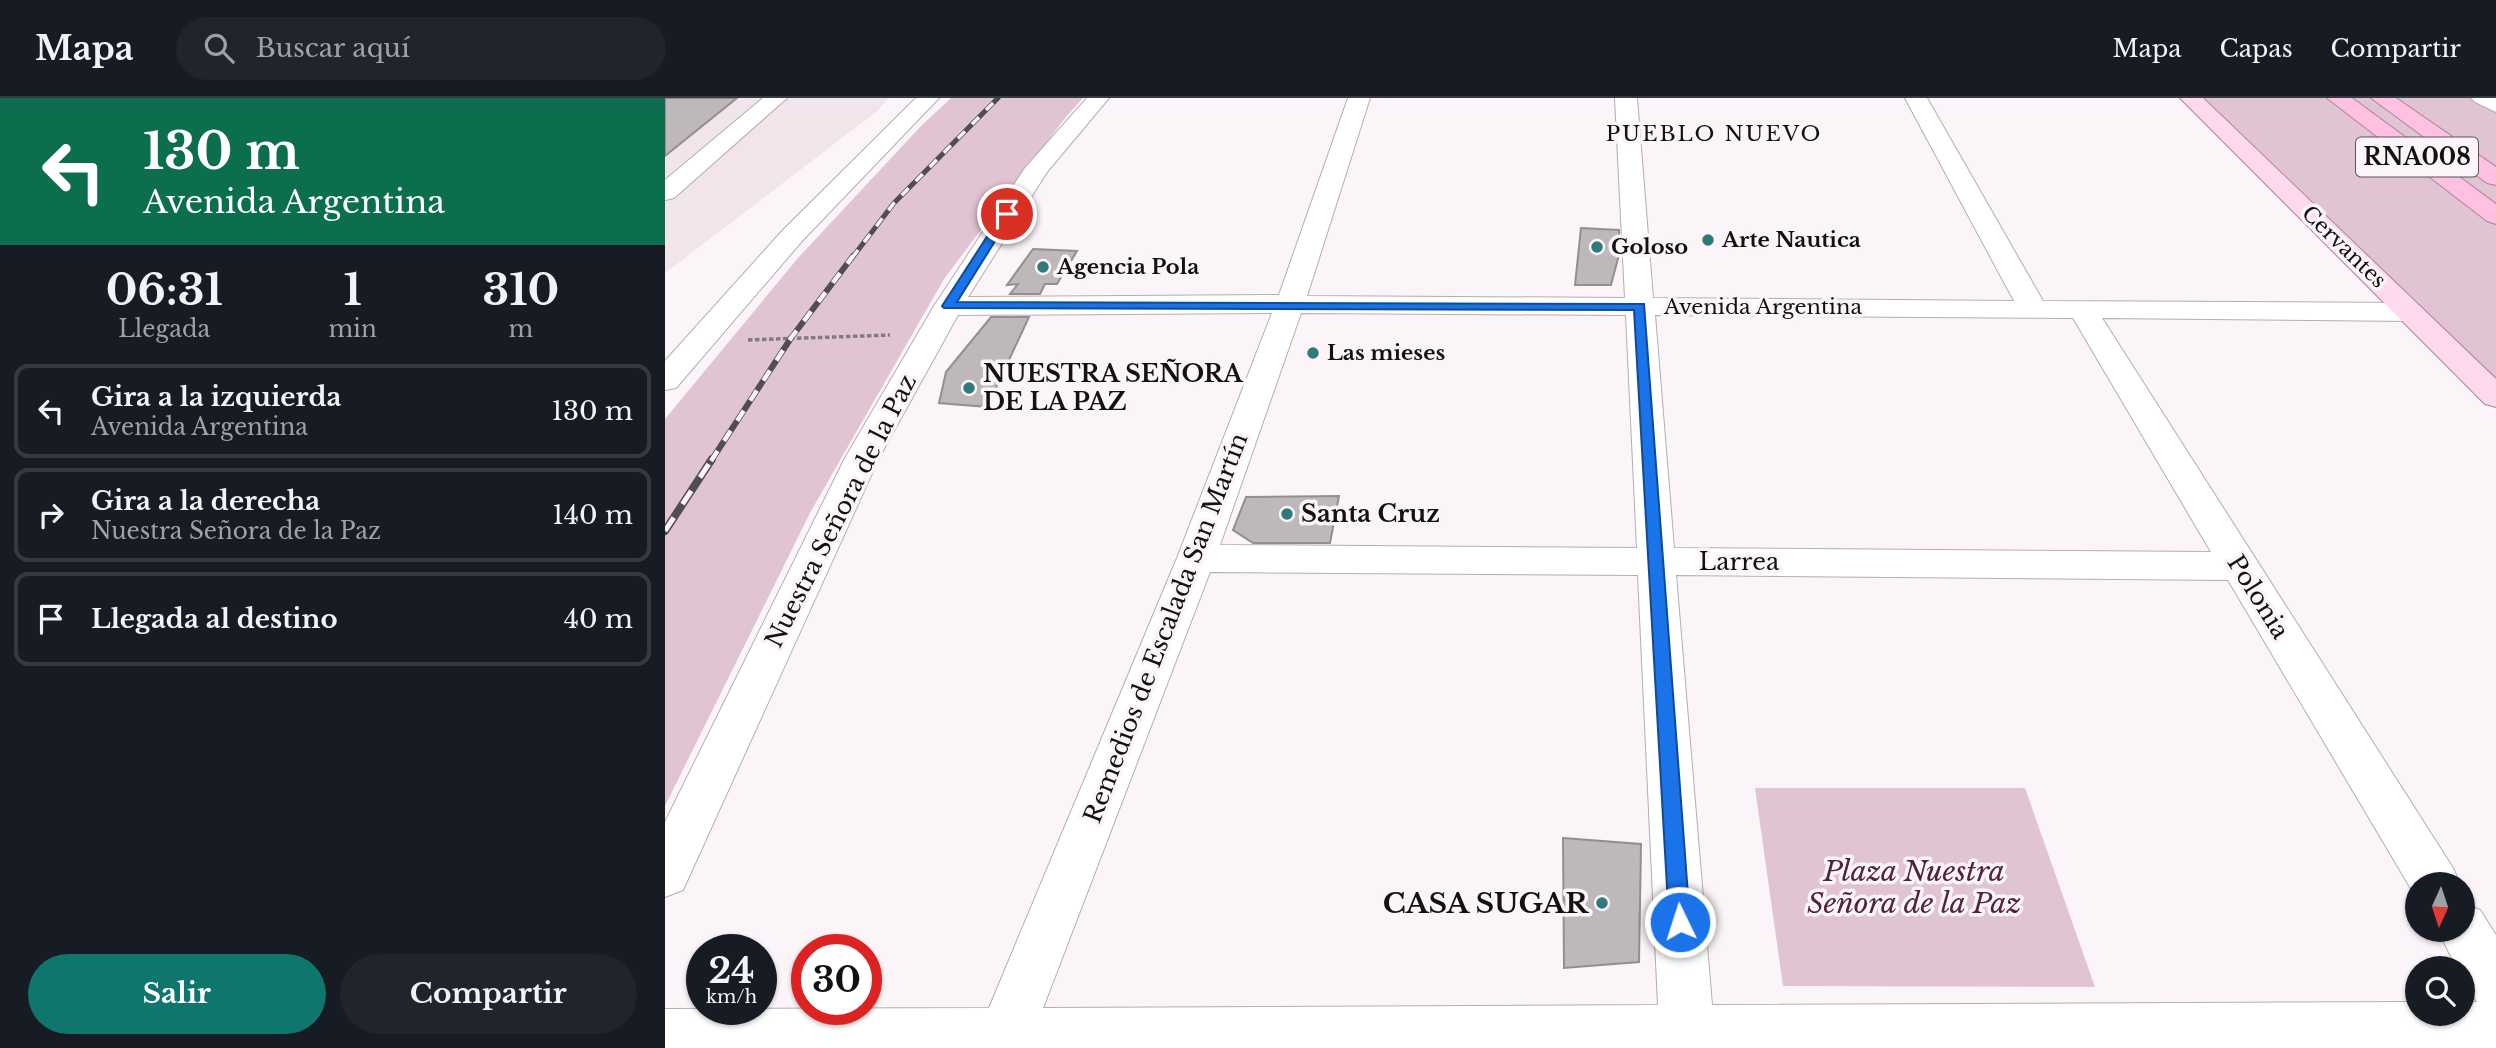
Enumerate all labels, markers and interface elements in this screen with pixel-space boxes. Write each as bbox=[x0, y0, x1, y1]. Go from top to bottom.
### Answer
search box bbox=[176, 17, 666, 80]
text: Mapa bbox=[35, 28, 134, 69]
icon: search bbox=[200, 29, 238, 67]
text: Buscar aquí bbox=[256, 32, 410, 64]
text: Mapa bbox=[2112, 34, 2182, 63]
text: Capas bbox=[2220, 34, 2293, 63]
text: Compartir bbox=[2331, 34, 2461, 63]
text: 130 m bbox=[143, 121, 300, 182]
district label: PUEBLO NUEVO bbox=[1606, 121, 1822, 147]
icon: left bbox=[28, 126, 119, 217]
road number: RNA008 bbox=[2356, 138, 2478, 176]
text: Avenida Argentina bbox=[143, 182, 445, 222]
pin bbox=[977, 184, 1037, 244]
icon: arrive bbox=[988, 195, 1026, 233]
street label: Cervantes bbox=[2296, 200, 2392, 294]
place label: Arte Nautica bbox=[1721, 227, 1861, 253]
marker: Arte Nautica bbox=[1700, 232, 1716, 248]
place label: Goloso bbox=[1611, 234, 1688, 260]
marker: Goloso bbox=[1589, 239, 1605, 255]
place label: Agencia Pola bbox=[1056, 254, 1199, 280]
marker: Agencia Pola bbox=[1035, 259, 1051, 275]
text: 06:31 bbox=[106, 264, 223, 316]
text: 1 bbox=[343, 264, 362, 316]
text: 310 bbox=[483, 264, 559, 316]
street label: Avenida Argentina bbox=[1663, 294, 1862, 320]
text: Llegada bbox=[118, 315, 210, 343]
text: min bbox=[328, 315, 377, 343]
text: m bbox=[509, 315, 533, 343]
place label: Las mieses bbox=[1327, 340, 1445, 366]
marker: Las mieses bbox=[1305, 345, 1321, 361]
place label: NUESTRA SEÑORA DE LA PAZ bbox=[983, 358, 1244, 416]
street label: Nuestra Señora de la Paz bbox=[759, 369, 922, 652]
marker: NUESTRA SEÑORA DE LA PAZ bbox=[961, 380, 977, 396]
text: Gira a la izquierda bbox=[91, 381, 341, 413]
icon: left bbox=[32, 392, 70, 430]
text: 130 m bbox=[551, 395, 633, 427]
text: Avenida Argentina bbox=[91, 413, 308, 441]
street label: Remedios de Escalada San Martín bbox=[1078, 429, 1253, 827]
text: Gira a la derecha bbox=[91, 485, 320, 517]
icon: right bbox=[32, 496, 70, 534]
text: 140 m bbox=[552, 499, 633, 531]
place label: Santa Cruz bbox=[1301, 499, 1440, 528]
marker: Santa Cruz bbox=[1279, 506, 1295, 522]
text: Nuestra Señora de la Paz bbox=[91, 517, 381, 545]
street label: Larrea bbox=[1699, 547, 1780, 576]
street label: Polonia bbox=[2221, 550, 2296, 644]
icon: arrive bbox=[32, 600, 70, 638]
text: Llegada al destino bbox=[91, 603, 338, 635]
text: 40 m bbox=[564, 603, 633, 635]
park label: Plaza Nuestra Señora de la Paz bbox=[1807, 854, 2021, 921]
north arrow bbox=[2405, 872, 2475, 942]
map controls bbox=[2405, 872, 2475, 1026]
position arrow bbox=[1643, 885, 1717, 959]
place label: CASA SUGAR bbox=[1383, 886, 1589, 921]
marker: CASA SUGAR bbox=[1594, 895, 1610, 911]
speed limit sign: 30 bbox=[791, 934, 882, 1025]
text: 24 bbox=[708, 949, 755, 992]
button: Salir bbox=[28, 954, 326, 1034]
button: Compartir bbox=[340, 954, 637, 1034]
button: search bbox=[2405, 956, 2475, 1026]
text: km/h bbox=[706, 986, 757, 1008]

